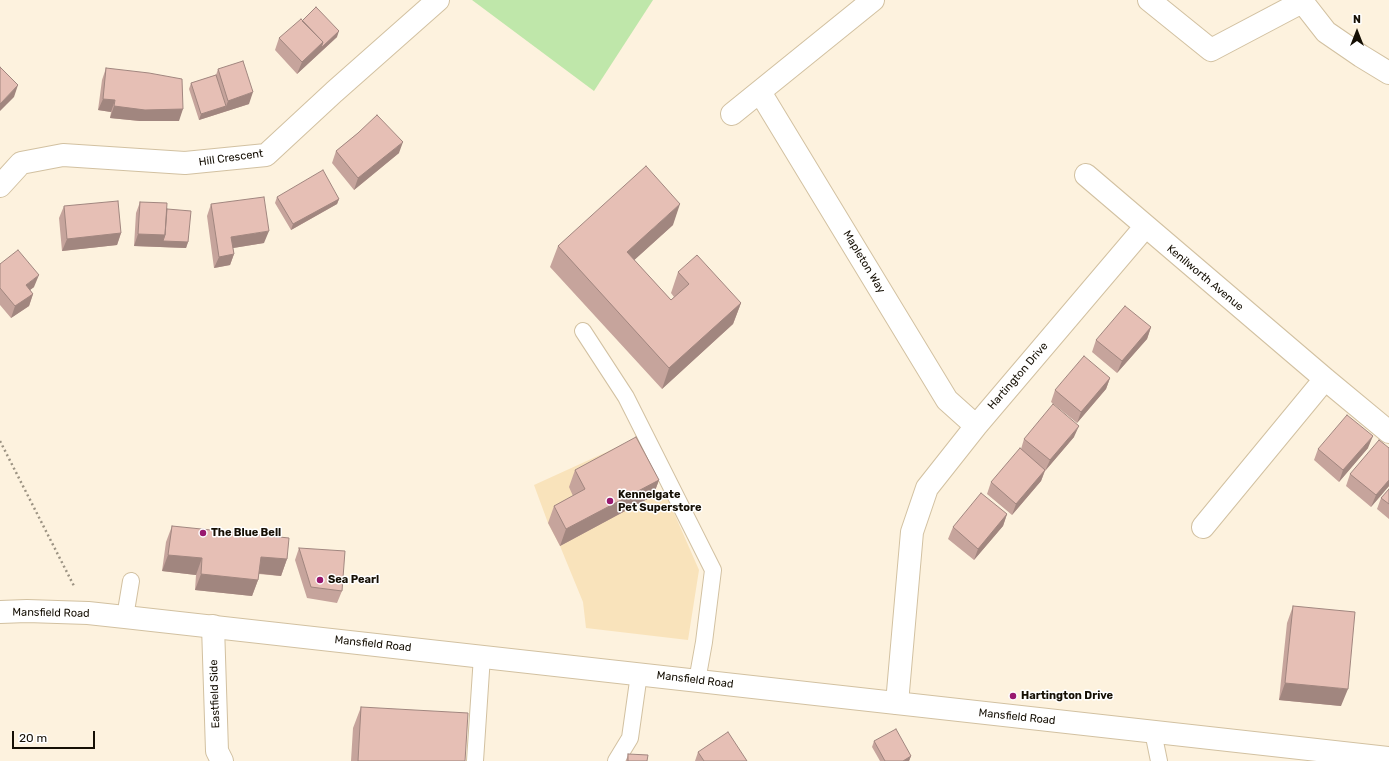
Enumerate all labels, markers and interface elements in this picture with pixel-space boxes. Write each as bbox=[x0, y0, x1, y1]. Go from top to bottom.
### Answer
north arrow bbox=[1337, 12, 1377, 52]
text: N bbox=[1353, 13, 1361, 26]
street label: Hill Crescent bbox=[198, 147, 264, 169]
street label: Mapleton Way bbox=[840, 228, 888, 296]
street label: Kenilworth Avenue bbox=[1164, 242, 1246, 314]
street label: Hartington Drive bbox=[985, 340, 1051, 412]
place label: Kennelgate Pet Superstore bbox=[618, 488, 702, 514]
marker: Kennelgate Pet Superstore bbox=[605, 496, 615, 506]
place label: The Blue Bell bbox=[211, 526, 281, 540]
marker: The Blue Bell bbox=[198, 528, 208, 538]
place label: Sea Pearl bbox=[328, 573, 379, 587]
marker: Sea Pearl bbox=[315, 575, 325, 585]
street label: Mansfield Road bbox=[12, 606, 90, 620]
street label: Mansfield Road bbox=[334, 633, 412, 655]
street label: Eastfield Side bbox=[207, 659, 223, 729]
street label: Mansfield Road bbox=[656, 669, 734, 691]
place label: Hartington Drive bbox=[1021, 689, 1113, 703]
marker: Hartington Drive bbox=[1008, 691, 1018, 701]
street label: Mansfield Road bbox=[978, 706, 1056, 728]
scale bar bbox=[14, 723, 97, 749]
text: 20 m bbox=[19, 731, 47, 745]

